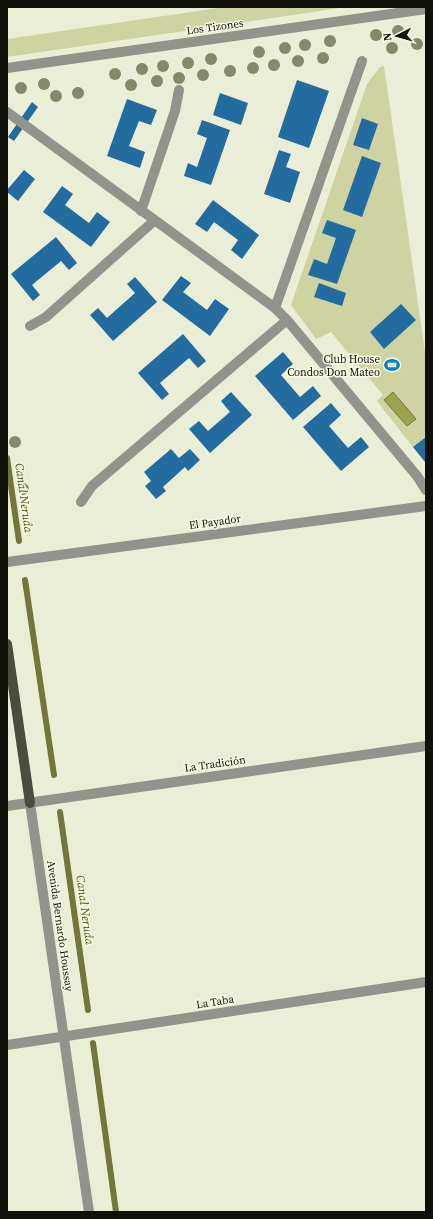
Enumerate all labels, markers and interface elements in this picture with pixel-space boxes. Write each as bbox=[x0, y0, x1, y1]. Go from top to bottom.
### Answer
street label: Los Tizones bbox=[185, 16, 245, 38]
north arrow bbox=[377, 16, 417, 56]
text: N bbox=[380, 32, 395, 42]
place label: Club House Condos Don Mateo bbox=[287, 352, 380, 380]
sports icon: Club House Condos Don Mateo bbox=[383, 356, 401, 374]
water label: Canal Neruda bbox=[11, 462, 37, 535]
street label: El Payador bbox=[188, 511, 242, 533]
street label: La Tradición bbox=[183, 752, 247, 776]
street label: Avenida Bernardo Houssay bbox=[43, 860, 77, 993]
water label: Canal Neruda bbox=[72, 874, 98, 947]
street label: La Taba bbox=[195, 992, 235, 1012]

